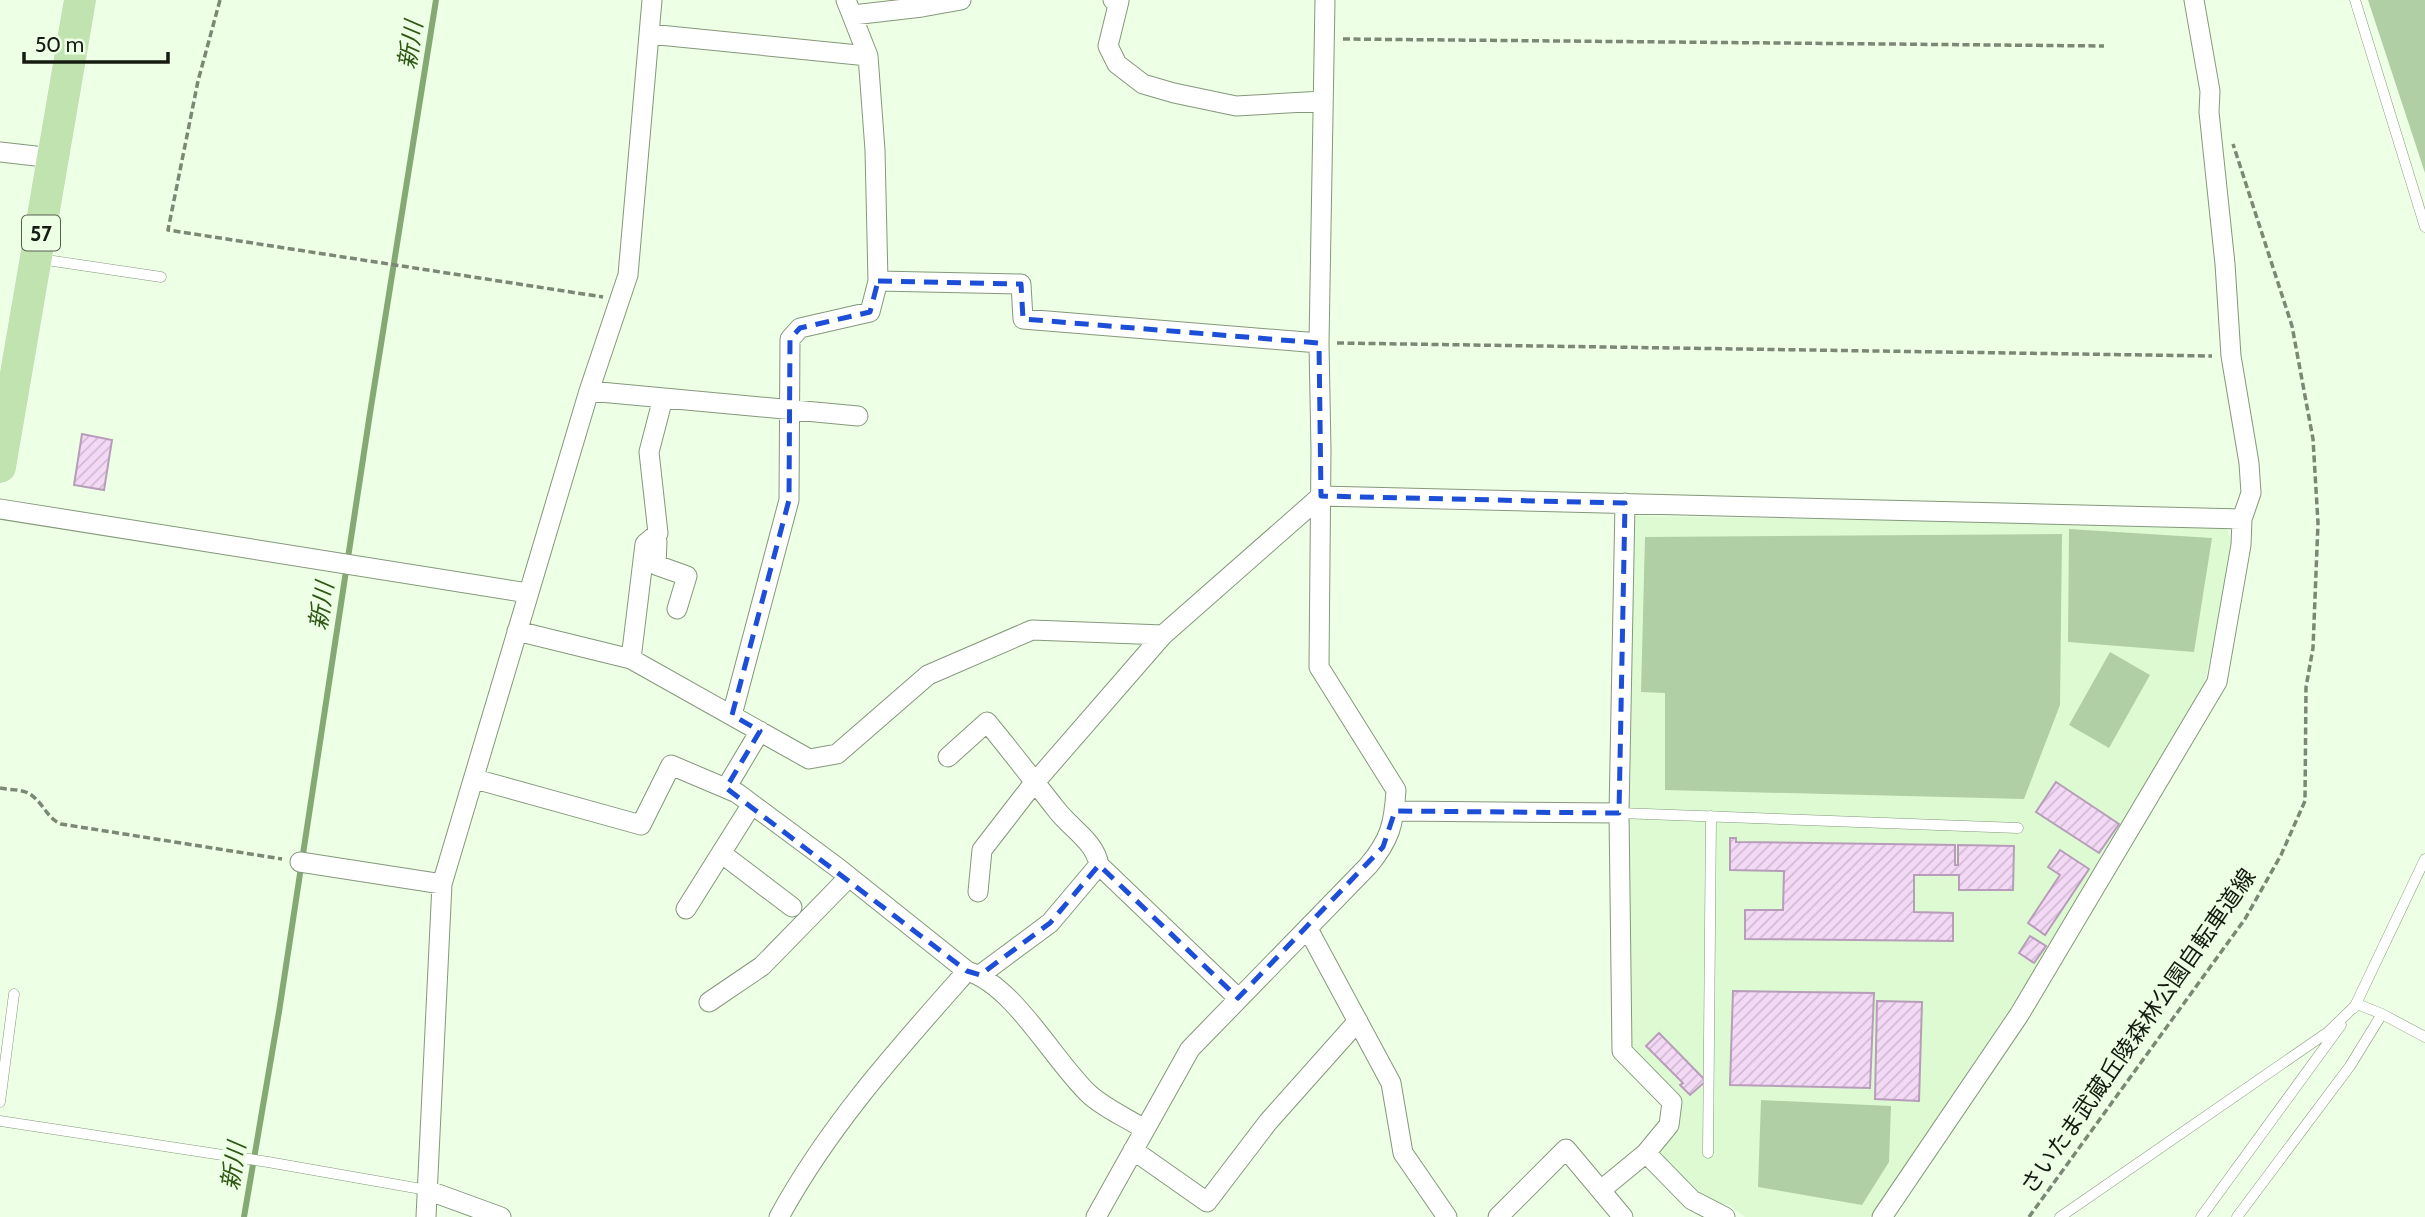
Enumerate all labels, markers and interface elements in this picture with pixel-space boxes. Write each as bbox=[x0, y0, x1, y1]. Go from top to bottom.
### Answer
water label: 新川 bbox=[392, 16, 429, 71]
scale bar bbox=[24, 21, 168, 65]
text: 50 m bbox=[35, 32, 84, 57]
road number: 57 bbox=[22, 216, 60, 250]
water label: 新川 bbox=[303, 577, 340, 632]
street label: さいたま武蔵丘陵森林公園自転車道線 bbox=[2015, 863, 2261, 1199]
water label: 新川 bbox=[215, 1137, 252, 1192]

